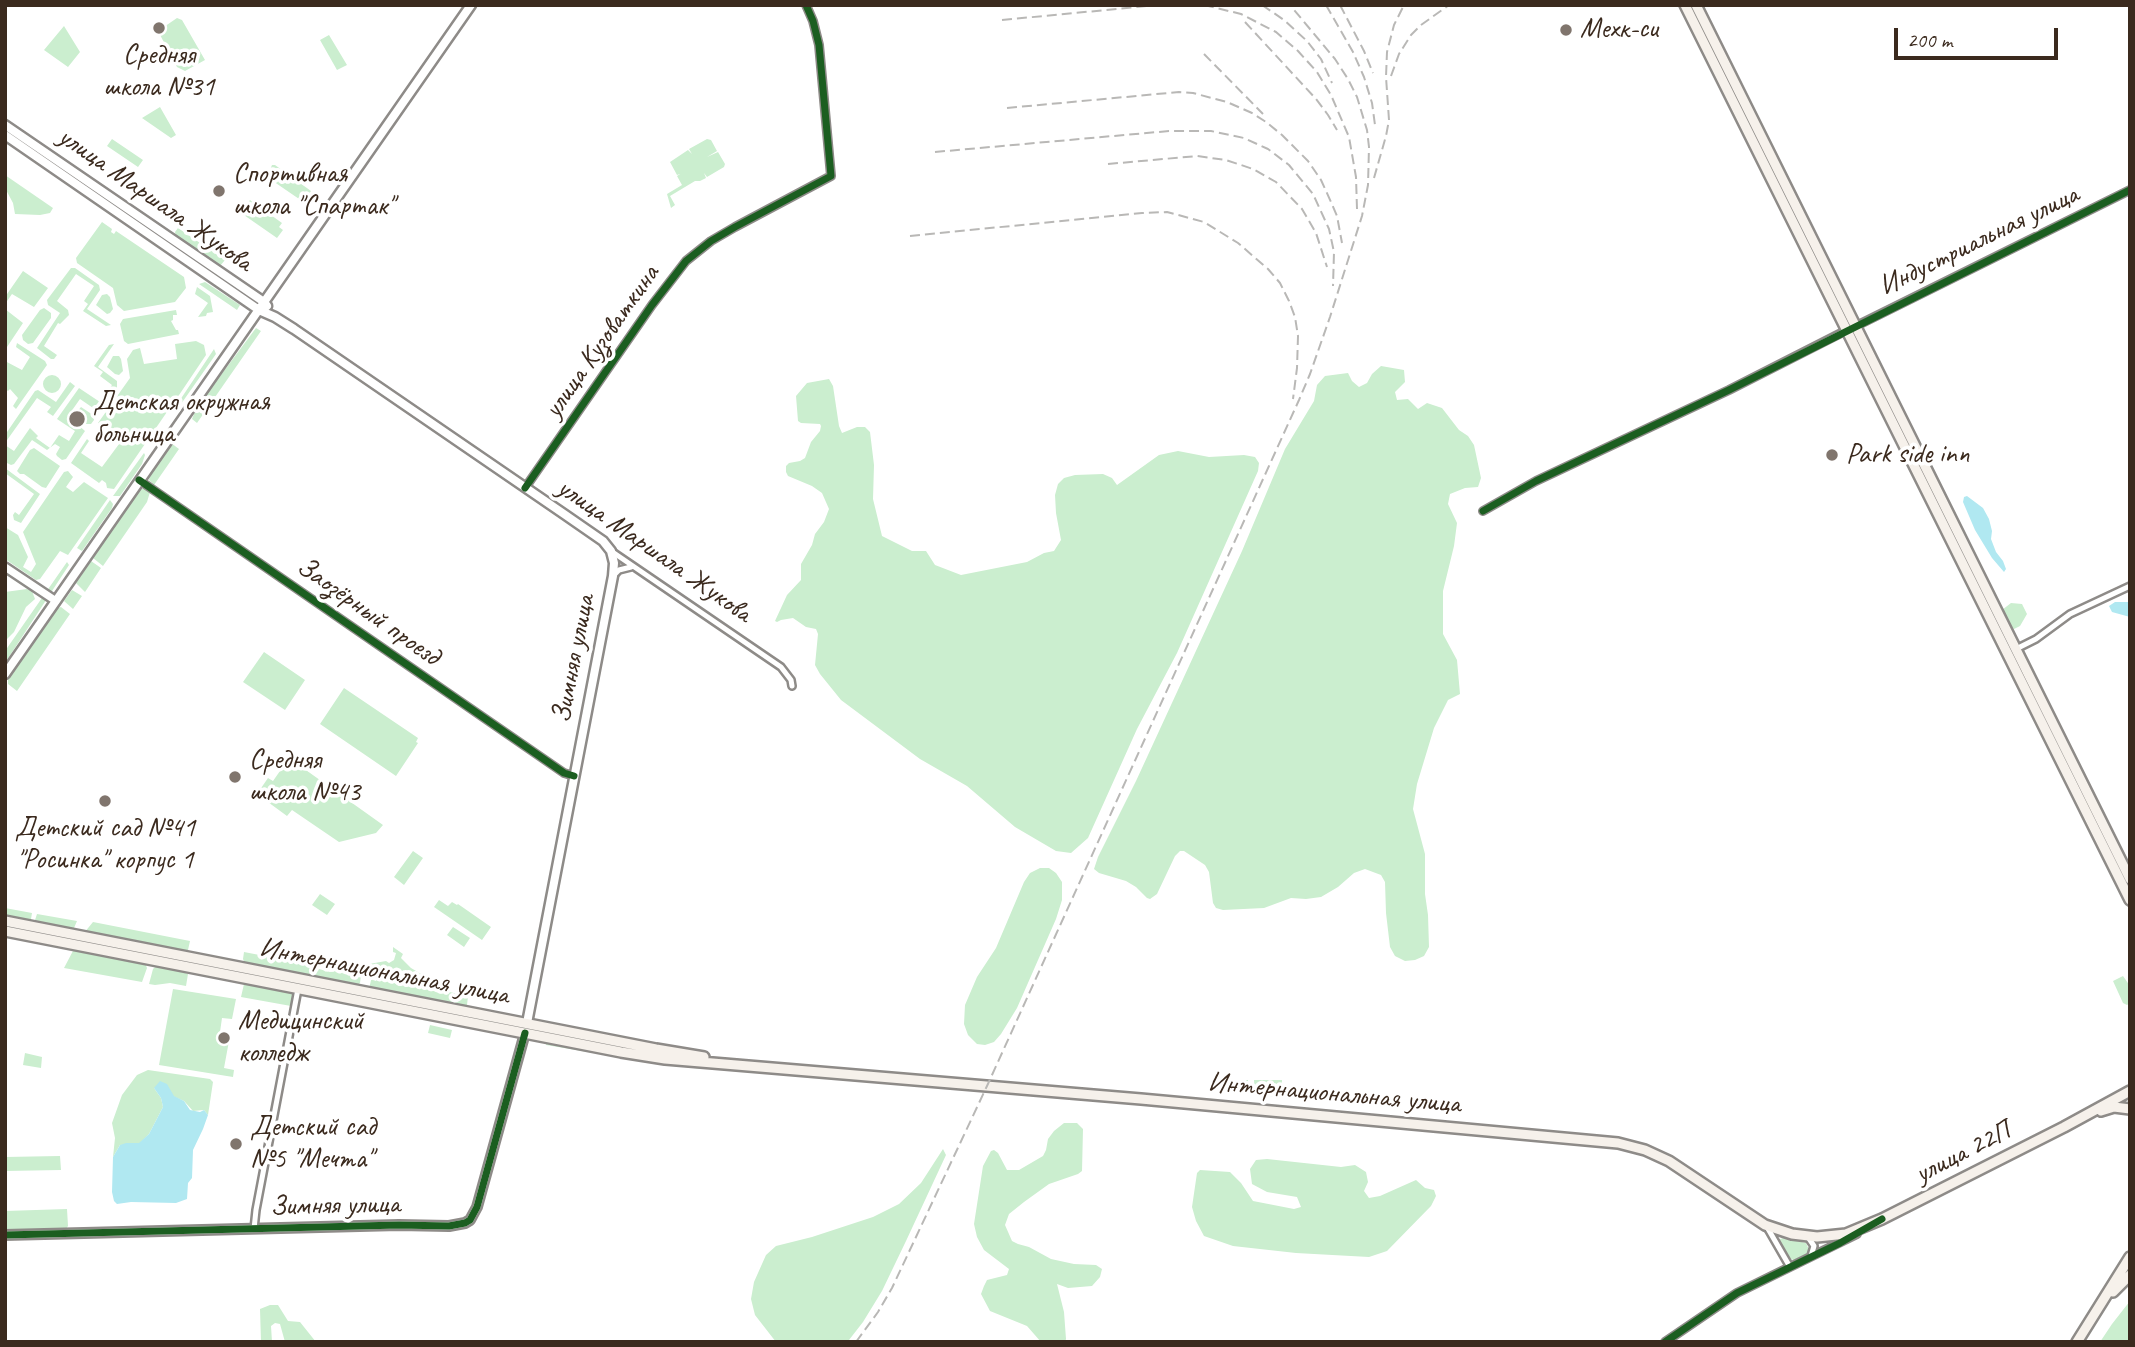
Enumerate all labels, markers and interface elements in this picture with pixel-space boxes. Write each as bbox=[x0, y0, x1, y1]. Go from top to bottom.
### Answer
place label: Мехк-си bbox=[1580, 13, 1658, 47]
scale bar bbox=[1897, 14, 2062, 58]
marker: Средняя школа №31 bbox=[151, 20, 167, 36]
marker: Мехк-си bbox=[1558, 22, 1574, 38]
text: 200 m bbox=[1907, 27, 1952, 53]
place label: Средняя школа №31 bbox=[103, 39, 215, 105]
street label: улица Маршала Жукова bbox=[51, 120, 259, 280]
place label: Спортивная школа "Спартак" bbox=[233, 158, 394, 224]
street label: Индустриальная улица bbox=[1874, 178, 2084, 304]
marker: Спортивная школа "Спартак" bbox=[211, 183, 227, 199]
street label: улица Кузоваткина bbox=[537, 259, 667, 425]
place label: Детская окружная больница bbox=[93, 386, 270, 452]
marker: Детская окружная больница bbox=[67, 409, 87, 429]
place label: Park side inn bbox=[1846, 438, 1969, 472]
marker: Park side inn bbox=[1824, 447, 1840, 463]
street label: улица Маршала Жукова bbox=[550, 471, 758, 631]
street label: Заозёрный проезд bbox=[290, 550, 446, 674]
street label: Зимняя улица bbox=[545, 592, 603, 726]
place label: Средняя школа №43 bbox=[249, 744, 360, 810]
marker: Средняя школа №43 bbox=[227, 769, 243, 785]
marker: Детский сад №41 "Росинка" корпус 1 bbox=[97, 793, 113, 809]
place label: Детский сад №41 "Росинка" корпус 1 bbox=[15, 812, 195, 878]
street label: Интернациональная улица bbox=[256, 931, 512, 1013]
place label: Медицинский колледж bbox=[238, 1005, 363, 1071]
marker: Медицинский колледж bbox=[216, 1030, 232, 1046]
street label: Интернациональная улица bbox=[1206, 1066, 1462, 1122]
place label: Детский сад №5 "Мечта" bbox=[250, 1111, 376, 1177]
street label: улица 22П bbox=[1910, 1115, 2016, 1191]
marker: Детский сад №5 "Мечта" bbox=[228, 1136, 244, 1152]
street label: Зимняя улица bbox=[270, 1188, 400, 1224]

